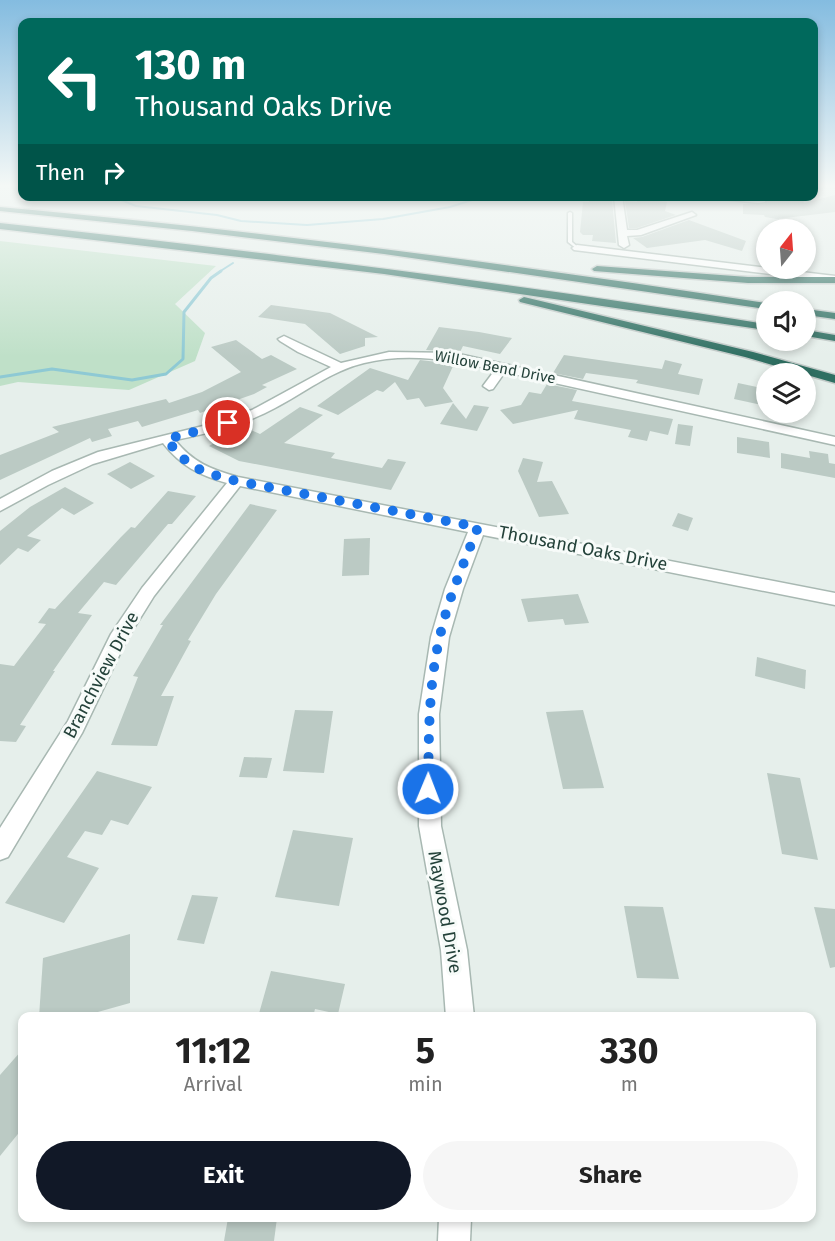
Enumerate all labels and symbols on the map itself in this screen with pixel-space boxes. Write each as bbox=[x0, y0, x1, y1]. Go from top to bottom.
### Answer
north arrow bbox=[756, 219, 816, 279]
street label: Willow Bend Drive bbox=[433, 346, 557, 388]
pin bbox=[202, 397, 253, 448]
street label: Thousand Oaks Drive bbox=[497, 521, 669, 575]
street label: Branchview Drive bbox=[58, 608, 144, 742]
position arrow bbox=[396, 757, 460, 821]
street label: Maywood Drive bbox=[423, 849, 467, 975]

